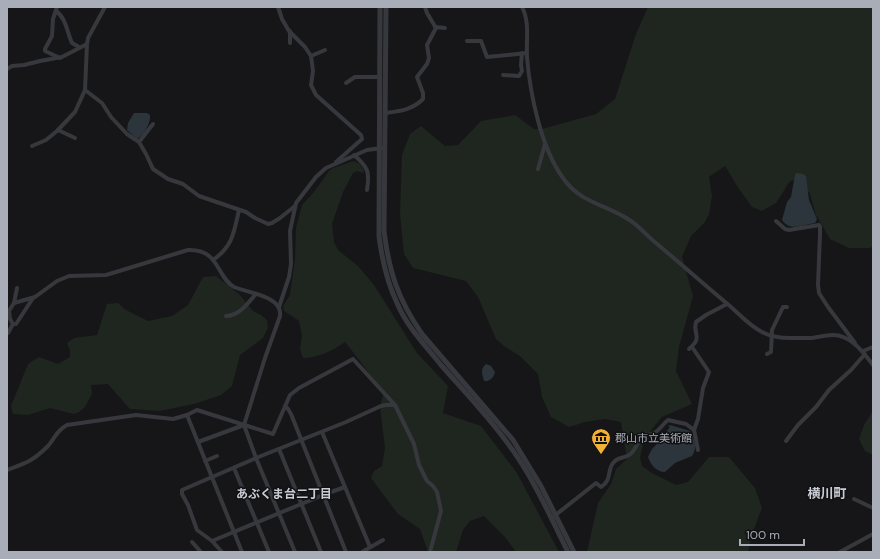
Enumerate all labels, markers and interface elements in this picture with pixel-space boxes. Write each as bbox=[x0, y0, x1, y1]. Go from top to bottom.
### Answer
museum icon: 郡山市立美術館 bbox=[590, 427, 612, 455]
place label: 郡山市立美術館 bbox=[615, 431, 692, 445]
district label: 横川町 bbox=[807, 485, 847, 502]
district label: あぶくま台二丁目 bbox=[236, 486, 332, 502]
scale bar bbox=[740, 521, 804, 547]
text: 100 m bbox=[746, 527, 780, 543]

